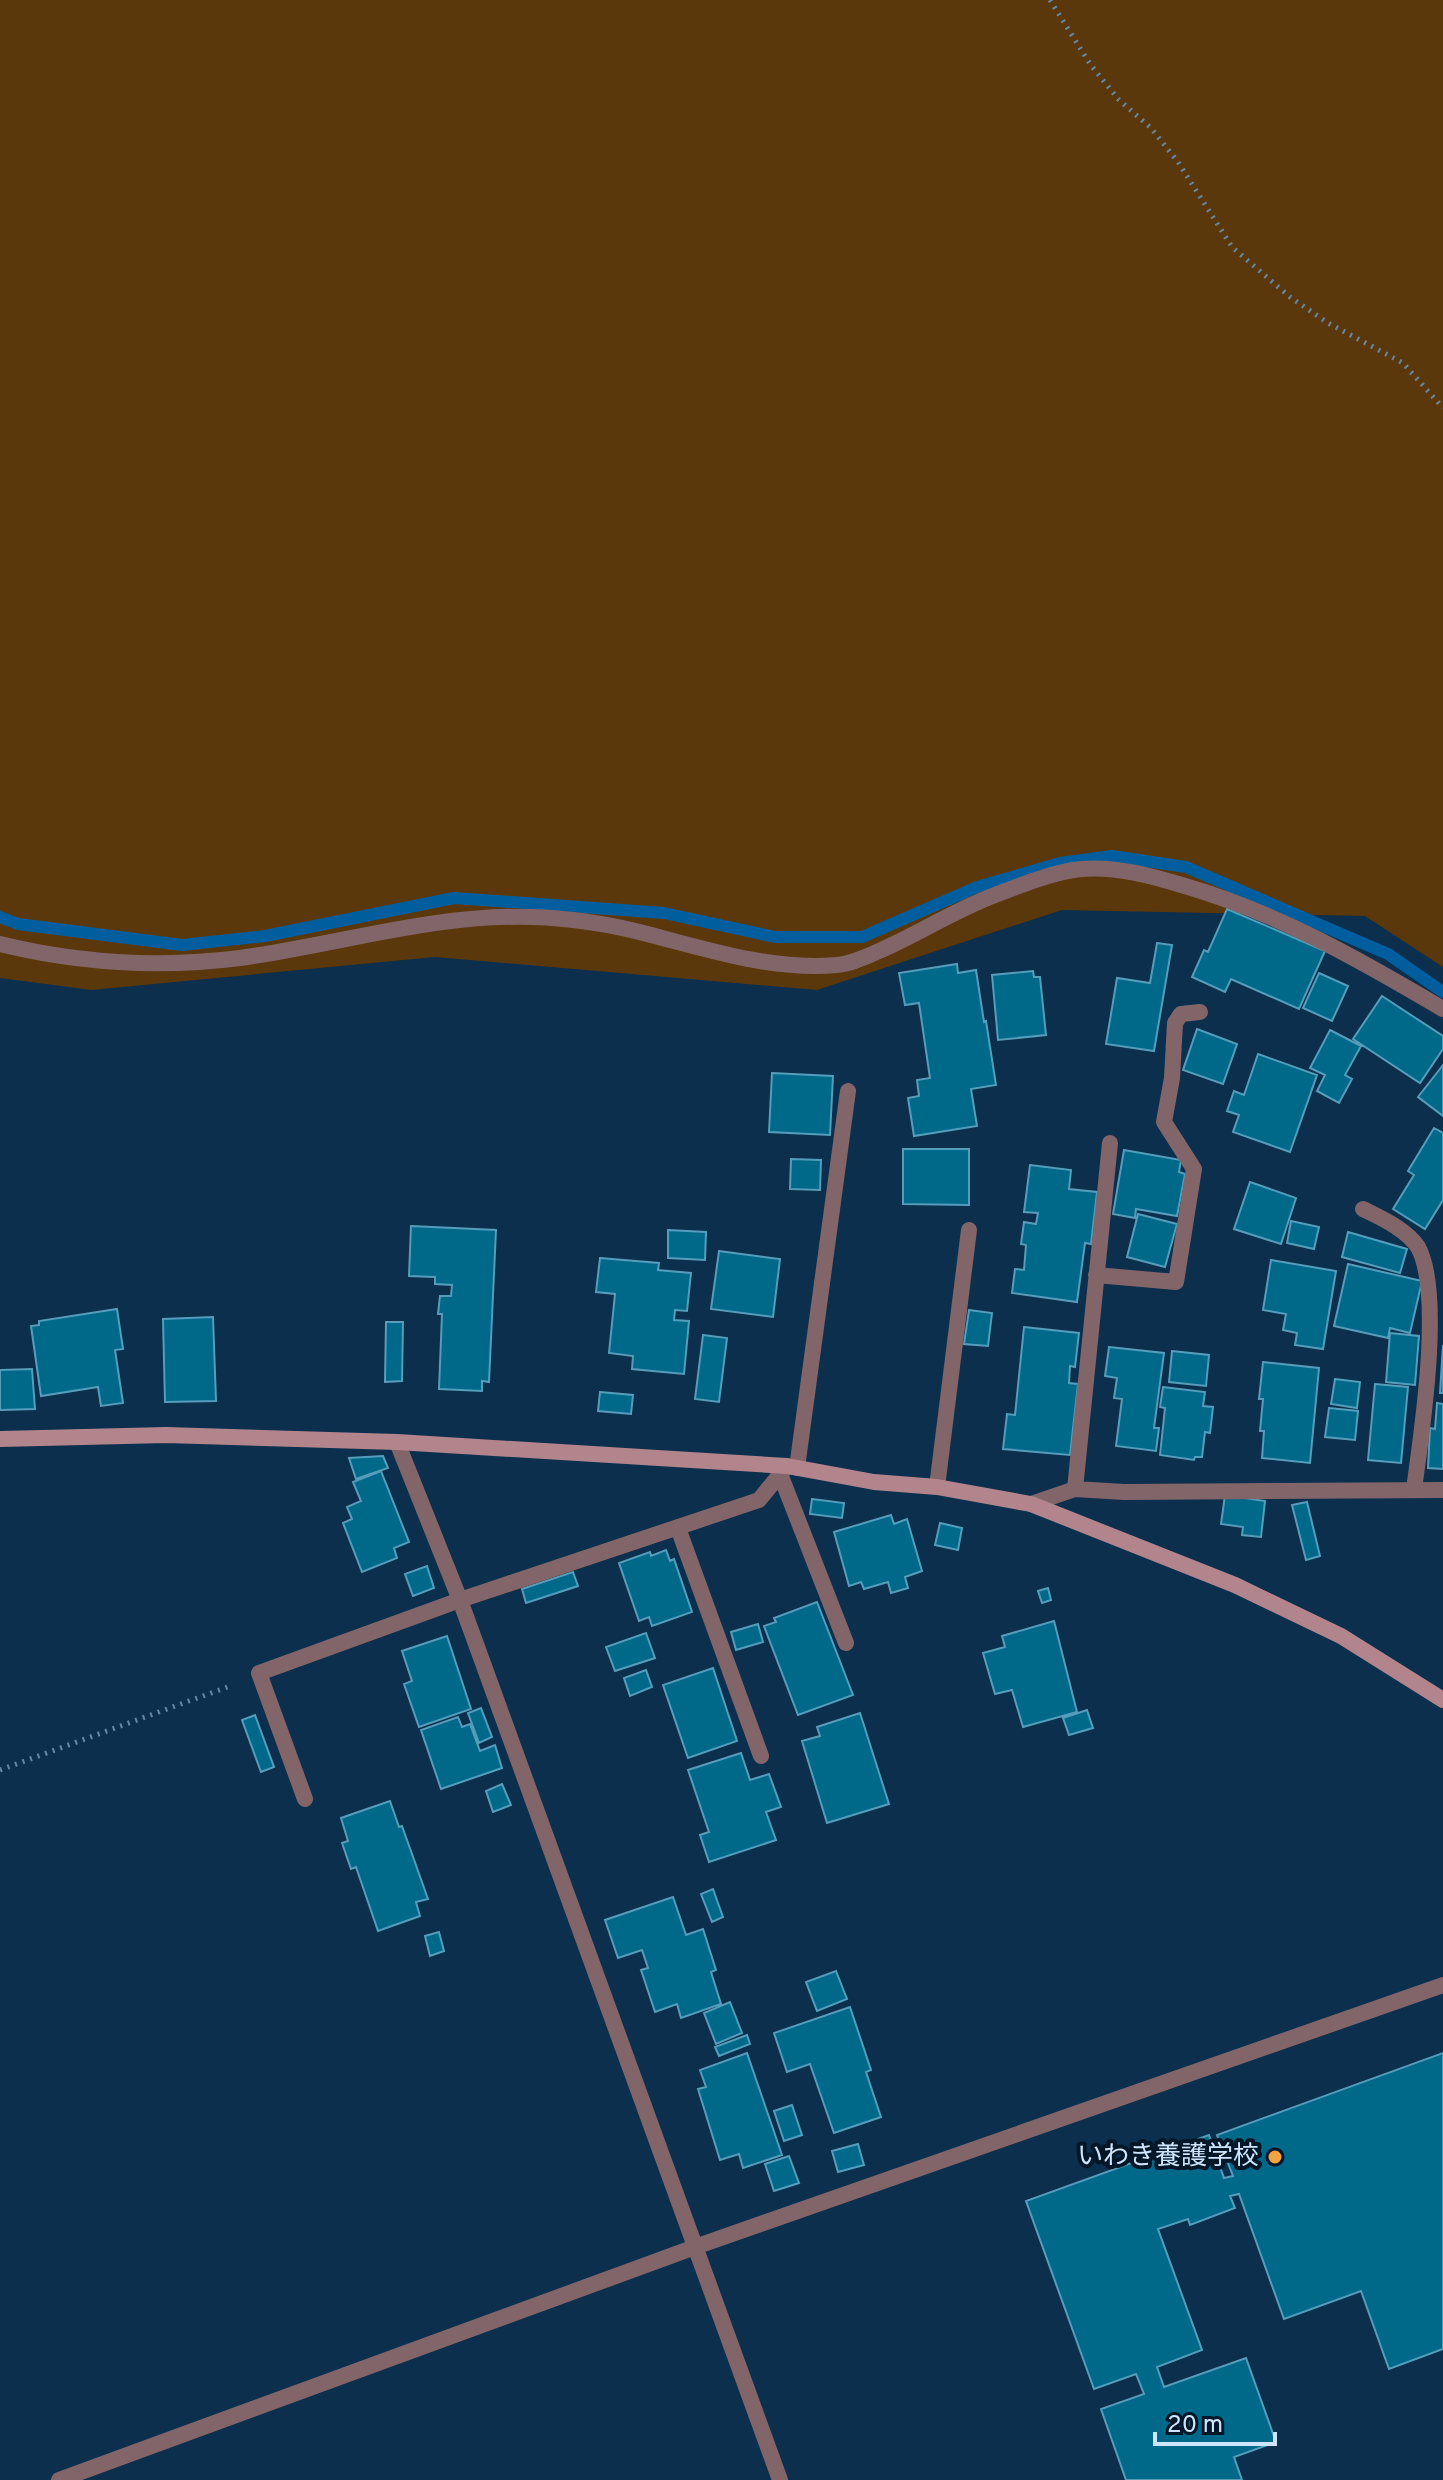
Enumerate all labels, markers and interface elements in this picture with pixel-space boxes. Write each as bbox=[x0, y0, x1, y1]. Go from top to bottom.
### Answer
place label: いわき養護学校 bbox=[1077, 2141, 1259, 2174]
marker: いわき養護学校 bbox=[1266, 2148, 1284, 2166]
scale bar bbox=[1155, 2396, 1275, 2446]
text: 20 m bbox=[1167, 2411, 1223, 2441]

